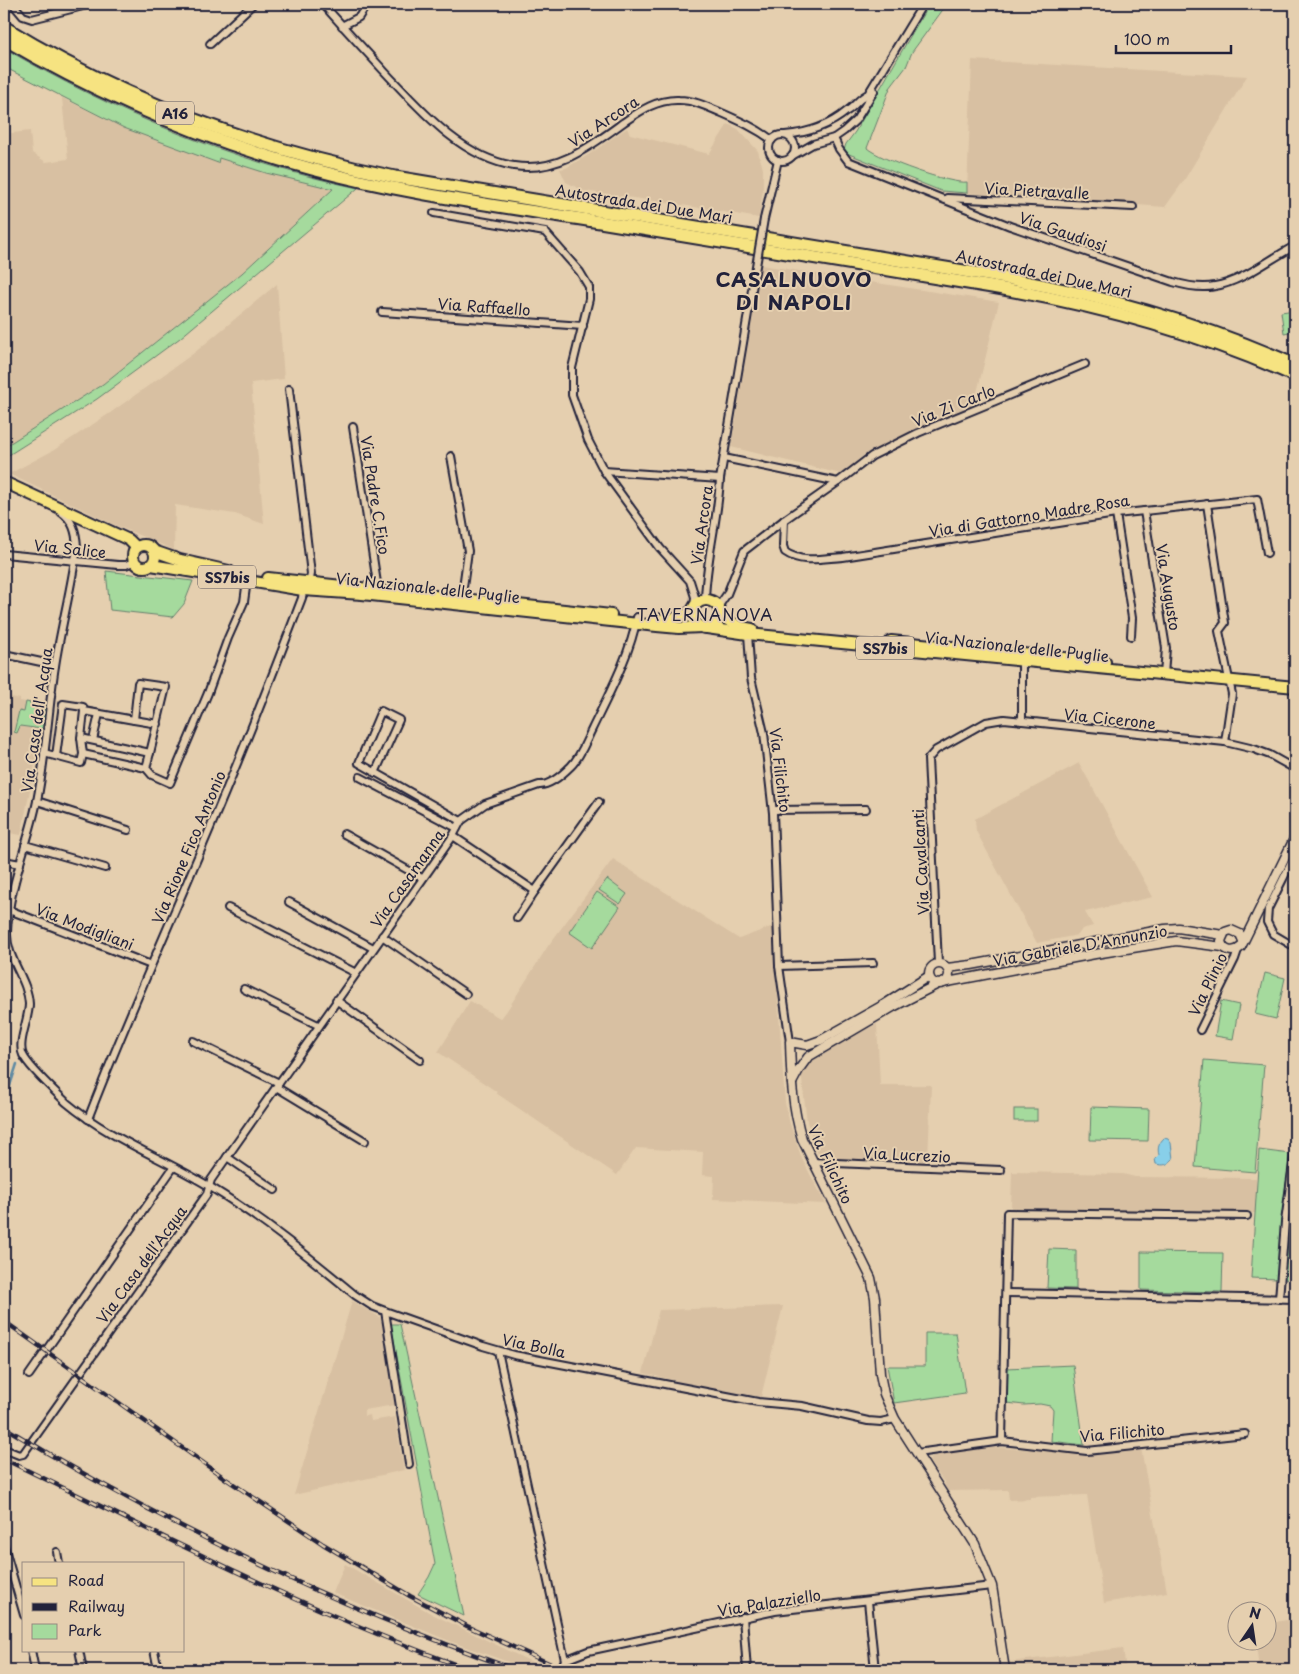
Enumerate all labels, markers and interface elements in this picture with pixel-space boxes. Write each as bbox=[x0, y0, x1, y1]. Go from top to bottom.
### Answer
scale bar bbox=[1116, 22, 1232, 54]
text: 100 m bbox=[1124, 27, 1170, 50]
street label: Via Arcora bbox=[563, 89, 644, 152]
road number: A16 bbox=[156, 102, 194, 125]
street label: Via Pietravalle bbox=[984, 176, 1090, 204]
street label: Autostrada dei Due Mari bbox=[554, 178, 734, 228]
street label: Via Gaudiosi bbox=[1016, 205, 1110, 257]
street label: Autostrada dei Due Mari bbox=[954, 243, 1134, 303]
district label: CASALNUOVO DI NAPOLI bbox=[715, 264, 873, 317]
street label: Via Raffaello bbox=[437, 291, 531, 321]
street label: Via Zi Carlo bbox=[908, 378, 998, 432]
street label: Via Padre C.Fico bbox=[355, 434, 397, 556]
street label: Via Arcora bbox=[684, 483, 718, 566]
street label: Via di Gattorno Madre Rosa bbox=[927, 488, 1132, 542]
street label: Via Salice bbox=[33, 533, 107, 563]
street label: Via Augusto bbox=[1151, 542, 1187, 632]
road number: SS7bis bbox=[198, 566, 256, 588]
street label: Via Nazionale delle Puglie bbox=[335, 566, 521, 608]
district label: TAVERNANOVA bbox=[637, 602, 773, 626]
street label: Via Nazionale delle Puglie bbox=[924, 625, 1110, 667]
road number: SS7bis bbox=[856, 636, 914, 660]
street label: Via Casa dell' Acqua bbox=[14, 645, 58, 794]
street label: Via Cicerone bbox=[1063, 702, 1157, 734]
street label: Via Filichito bbox=[764, 726, 798, 814]
street label: Via Rione Fico Antonio bbox=[145, 767, 231, 927]
street label: Via Cavalcanti bbox=[906, 808, 934, 916]
street label: Via Casamanna bbox=[364, 823, 450, 932]
street label: Via Modigliani bbox=[32, 897, 138, 955]
street label: Via Gabriele D'Annunzio bbox=[991, 918, 1169, 972]
street label: Via Plinio bbox=[1182, 948, 1232, 1020]
street label: Via Filichito bbox=[803, 1121, 859, 1207]
street label: Via Lucrezio bbox=[863, 1140, 951, 1168]
street label: Via Casa dell'Acqua bbox=[90, 1199, 192, 1328]
street label: Via Bolla bbox=[500, 1327, 569, 1363]
street label: Via Filichito bbox=[1079, 1417, 1165, 1447]
legend bbox=[22, 1562, 185, 1652]
text: Road bbox=[68, 1568, 104, 1591]
street label: Via Palazziello bbox=[716, 1582, 822, 1622]
text: Railway bbox=[68, 1594, 125, 1617]
text: N bbox=[1247, 1601, 1263, 1624]
north arrow bbox=[1226, 1602, 1276, 1652]
text: Park bbox=[68, 1618, 102, 1641]

